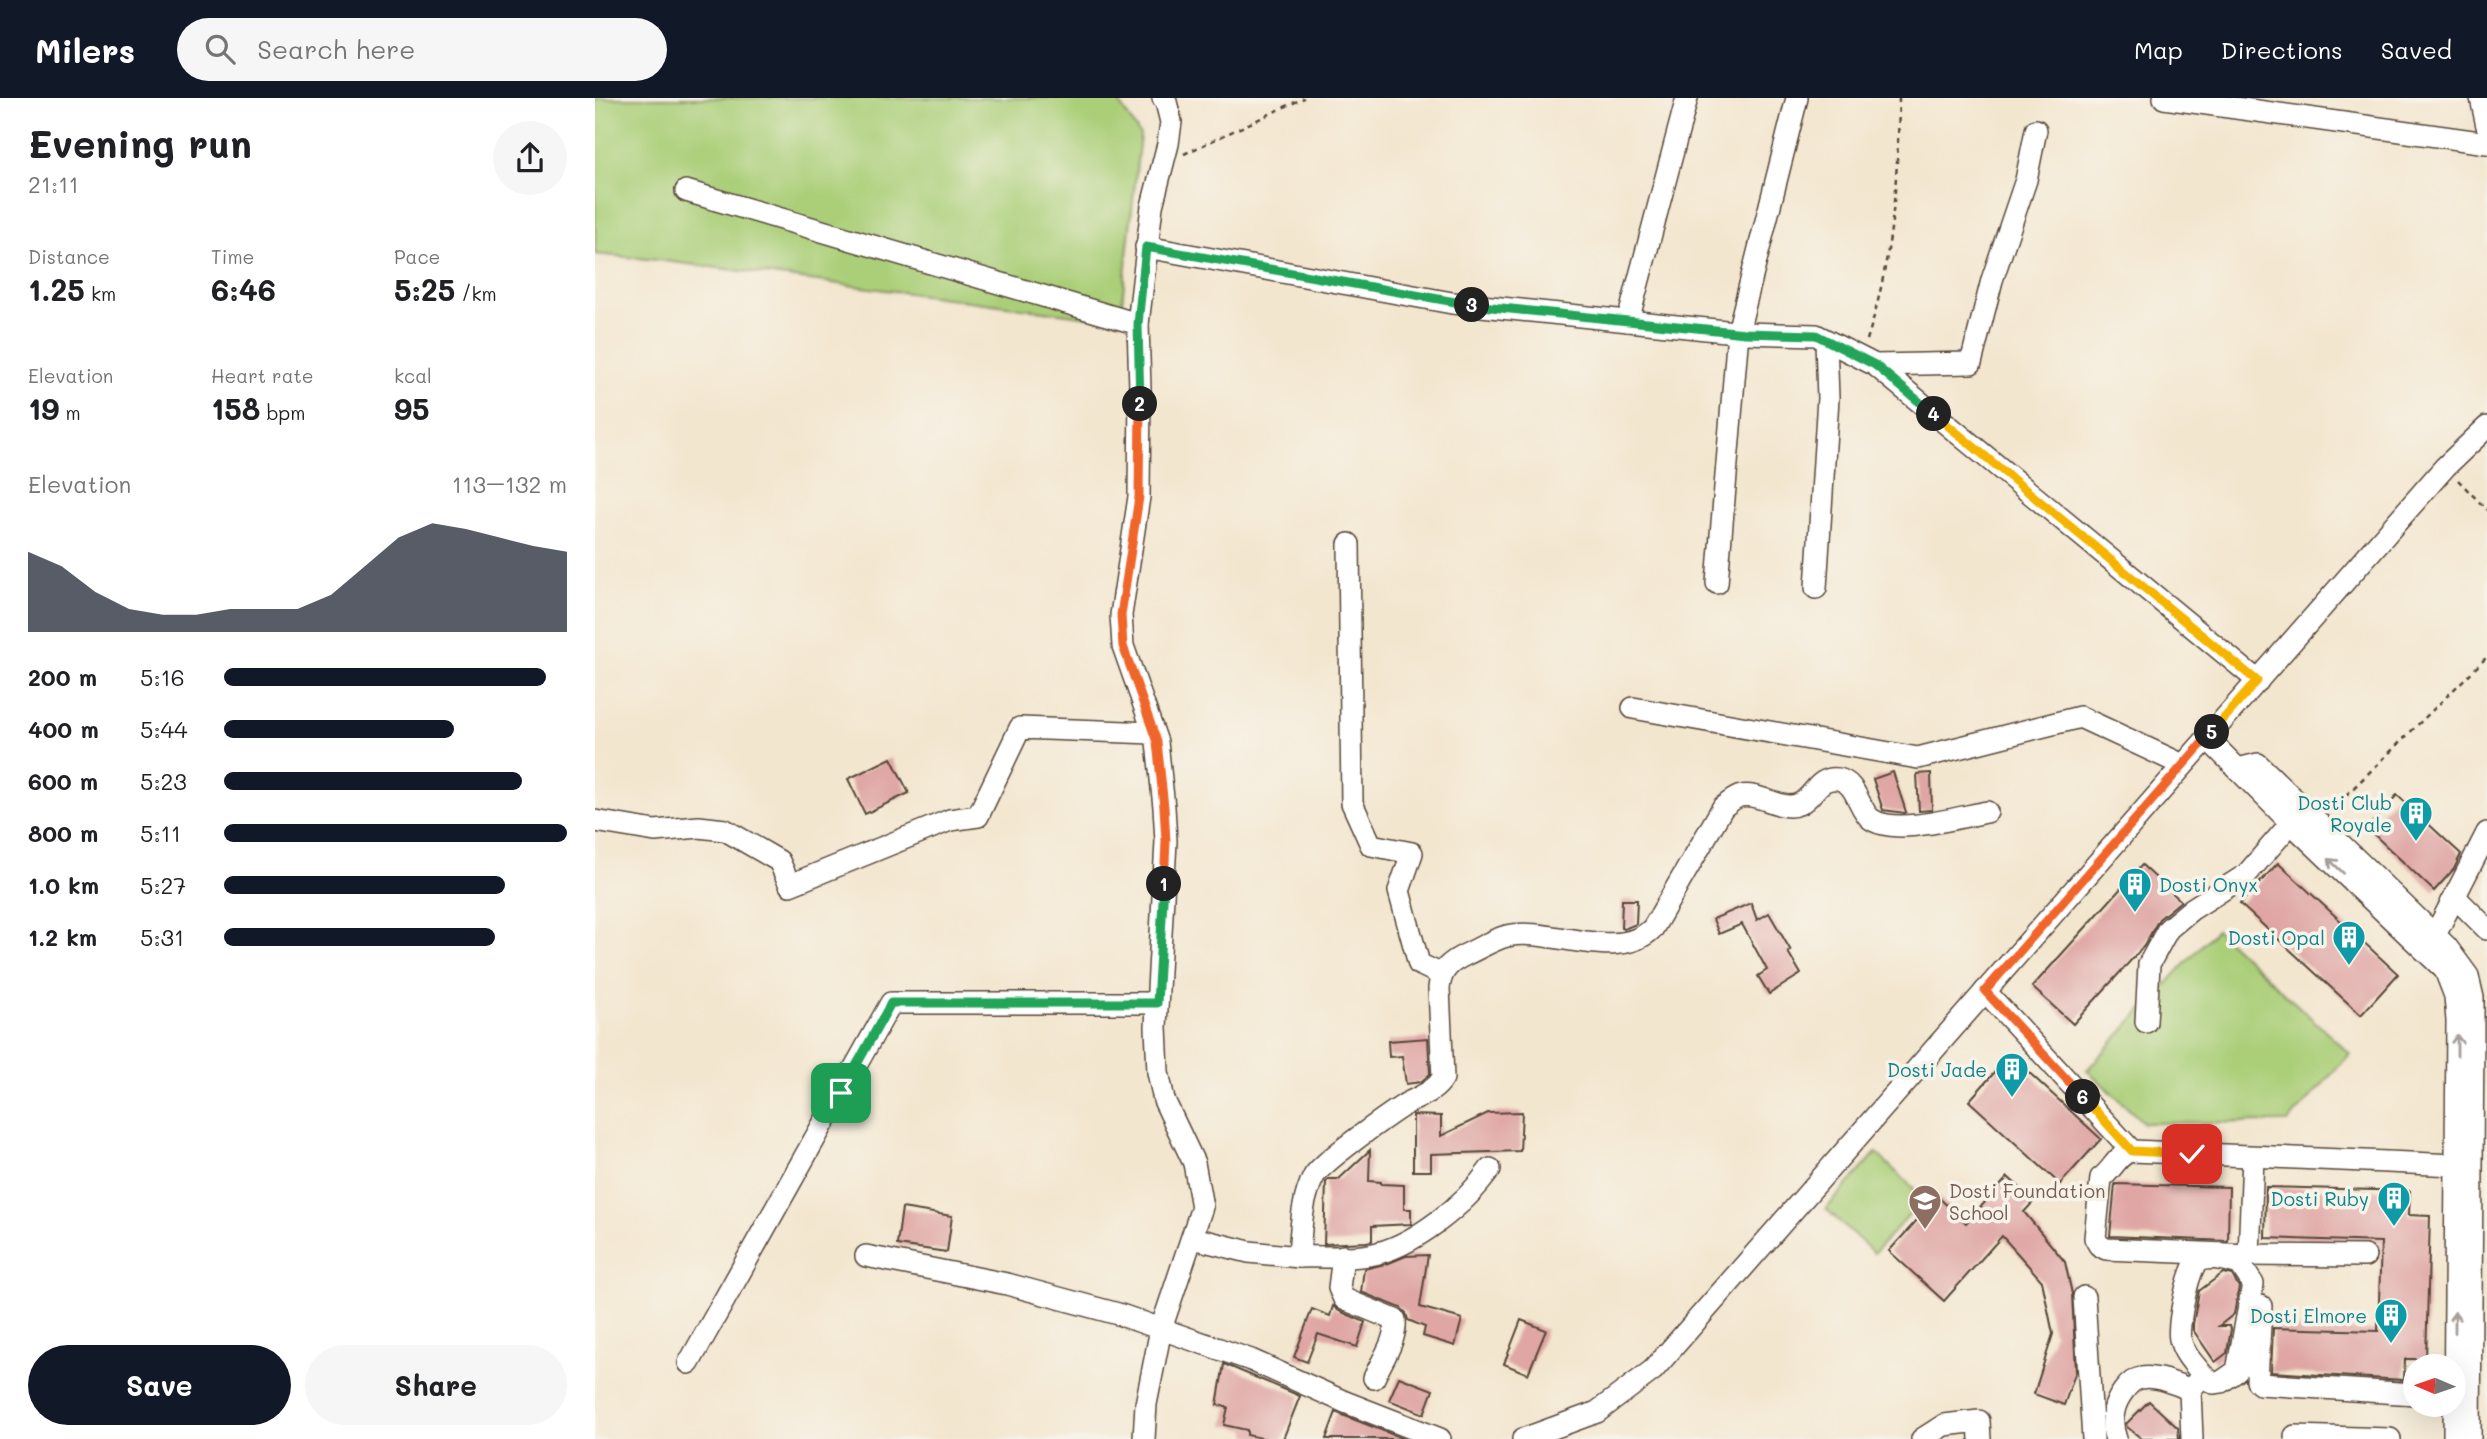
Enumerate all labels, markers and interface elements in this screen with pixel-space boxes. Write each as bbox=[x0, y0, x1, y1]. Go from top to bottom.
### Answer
search box bbox=[177, 18, 667, 81]
text: Milers bbox=[35, 28, 135, 71]
icon: search bbox=[201, 30, 239, 68]
text: Search here bbox=[257, 32, 415, 66]
text: Map bbox=[2134, 34, 2183, 65]
text: Directions bbox=[2221, 34, 2343, 65]
text: Saved bbox=[2381, 34, 2452, 65]
text: Evening run bbox=[28, 118, 252, 168]
button: share bbox=[493, 121, 567, 195]
text: 21:11 bbox=[28, 169, 79, 199]
text: Distance bbox=[28, 244, 110, 269]
text: Time bbox=[211, 244, 254, 269]
text: Pace bbox=[394, 244, 440, 269]
text: 1.25 bbox=[28, 269, 85, 309]
text: 6:46 bbox=[211, 269, 276, 309]
text: 5:25 bbox=[394, 269, 455, 309]
text: km bbox=[85, 281, 116, 306]
text: /km bbox=[455, 281, 497, 306]
pin: 3 bbox=[1455, 288, 1489, 322]
text: 3 bbox=[1466, 292, 1477, 317]
text: Elevation bbox=[28, 363, 113, 388]
text: Heart rate bbox=[211, 363, 314, 388]
text: kcal bbox=[394, 363, 432, 388]
pin: 2 bbox=[1123, 386, 1157, 422]
text: 19 bbox=[28, 388, 59, 428]
text: 158 bbox=[211, 388, 260, 428]
text: 95 bbox=[394, 388, 430, 428]
text: 2 bbox=[1134, 391, 1145, 416]
pin: 4 bbox=[1917, 396, 1951, 432]
text: m bbox=[59, 400, 81, 425]
text: bpm bbox=[260, 400, 305, 425]
text: 4 bbox=[1927, 401, 1940, 426]
text: Elevation bbox=[28, 469, 131, 499]
text: 113–132 m bbox=[452, 469, 567, 499]
text: 200 m bbox=[28, 662, 97, 692]
text: 5:16 bbox=[140, 662, 185, 692]
text: 400 m bbox=[28, 714, 99, 744]
text: 5:44 bbox=[140, 714, 188, 744]
pin: 5 bbox=[2195, 714, 2229, 750]
text: 5 bbox=[2206, 719, 2217, 744]
text: 600 m bbox=[28, 766, 98, 796]
text: 5:23 bbox=[140, 766, 187, 796]
place label: Dosti Club Royale bbox=[2297, 790, 2392, 837]
building icon: Dosti Club Royale bbox=[2397, 794, 2435, 843]
text: 800 m bbox=[28, 818, 98, 848]
text: 5:11 bbox=[140, 818, 181, 848]
one-way arrow bbox=[2327, 858, 2345, 874]
building icon: Dosti Onyx bbox=[2116, 865, 2154, 914]
pin: 1 bbox=[1147, 866, 1181, 902]
text: 1.0 km bbox=[28, 870, 99, 900]
text: 5:27 bbox=[140, 870, 186, 900]
text: 1 bbox=[1159, 871, 1168, 896]
place label: Dosti Onyx bbox=[2159, 872, 2258, 897]
building icon: Dosti Opal bbox=[2330, 918, 2368, 967]
text: 1.2 km bbox=[28, 922, 97, 952]
text: 5:31 bbox=[140, 922, 184, 952]
place label: Dosti Opal bbox=[2228, 925, 2325, 950]
one-way arrow bbox=[2450, 1034, 2464, 1057]
building icon: Dosti Jade bbox=[1993, 1050, 2031, 1099]
place label: Dosti Jade bbox=[1887, 1057, 1987, 1082]
pin bbox=[811, 1063, 871, 1123]
icon: arrive bbox=[822, 1074, 860, 1112]
pin: 6 bbox=[2065, 1080, 2101, 1114]
text: 6 bbox=[2077, 1084, 2088, 1109]
pin bbox=[2162, 1124, 2222, 1184]
icon: check bbox=[2173, 1135, 2211, 1173]
place label: Dosti Foundation School bbox=[1949, 1178, 2105, 1225]
building icon: Dosti Ruby bbox=[2375, 1179, 2413, 1228]
school or university icon: Dosti Foundation School bbox=[1906, 1182, 1944, 1231]
place label: Dosti Ruby bbox=[2271, 1186, 2369, 1211]
building icon: Dosti Elmore bbox=[2372, 1296, 2410, 1345]
place label: Dosti Elmore bbox=[2250, 1303, 2367, 1328]
one-way arrow bbox=[2448, 1311, 2462, 1334]
button: Save bbox=[28, 1345, 291, 1425]
button: Share bbox=[305, 1345, 567, 1425]
north arrow bbox=[2403, 1354, 2466, 1418]
map controls bbox=[2403, 1354, 2466, 1417]

